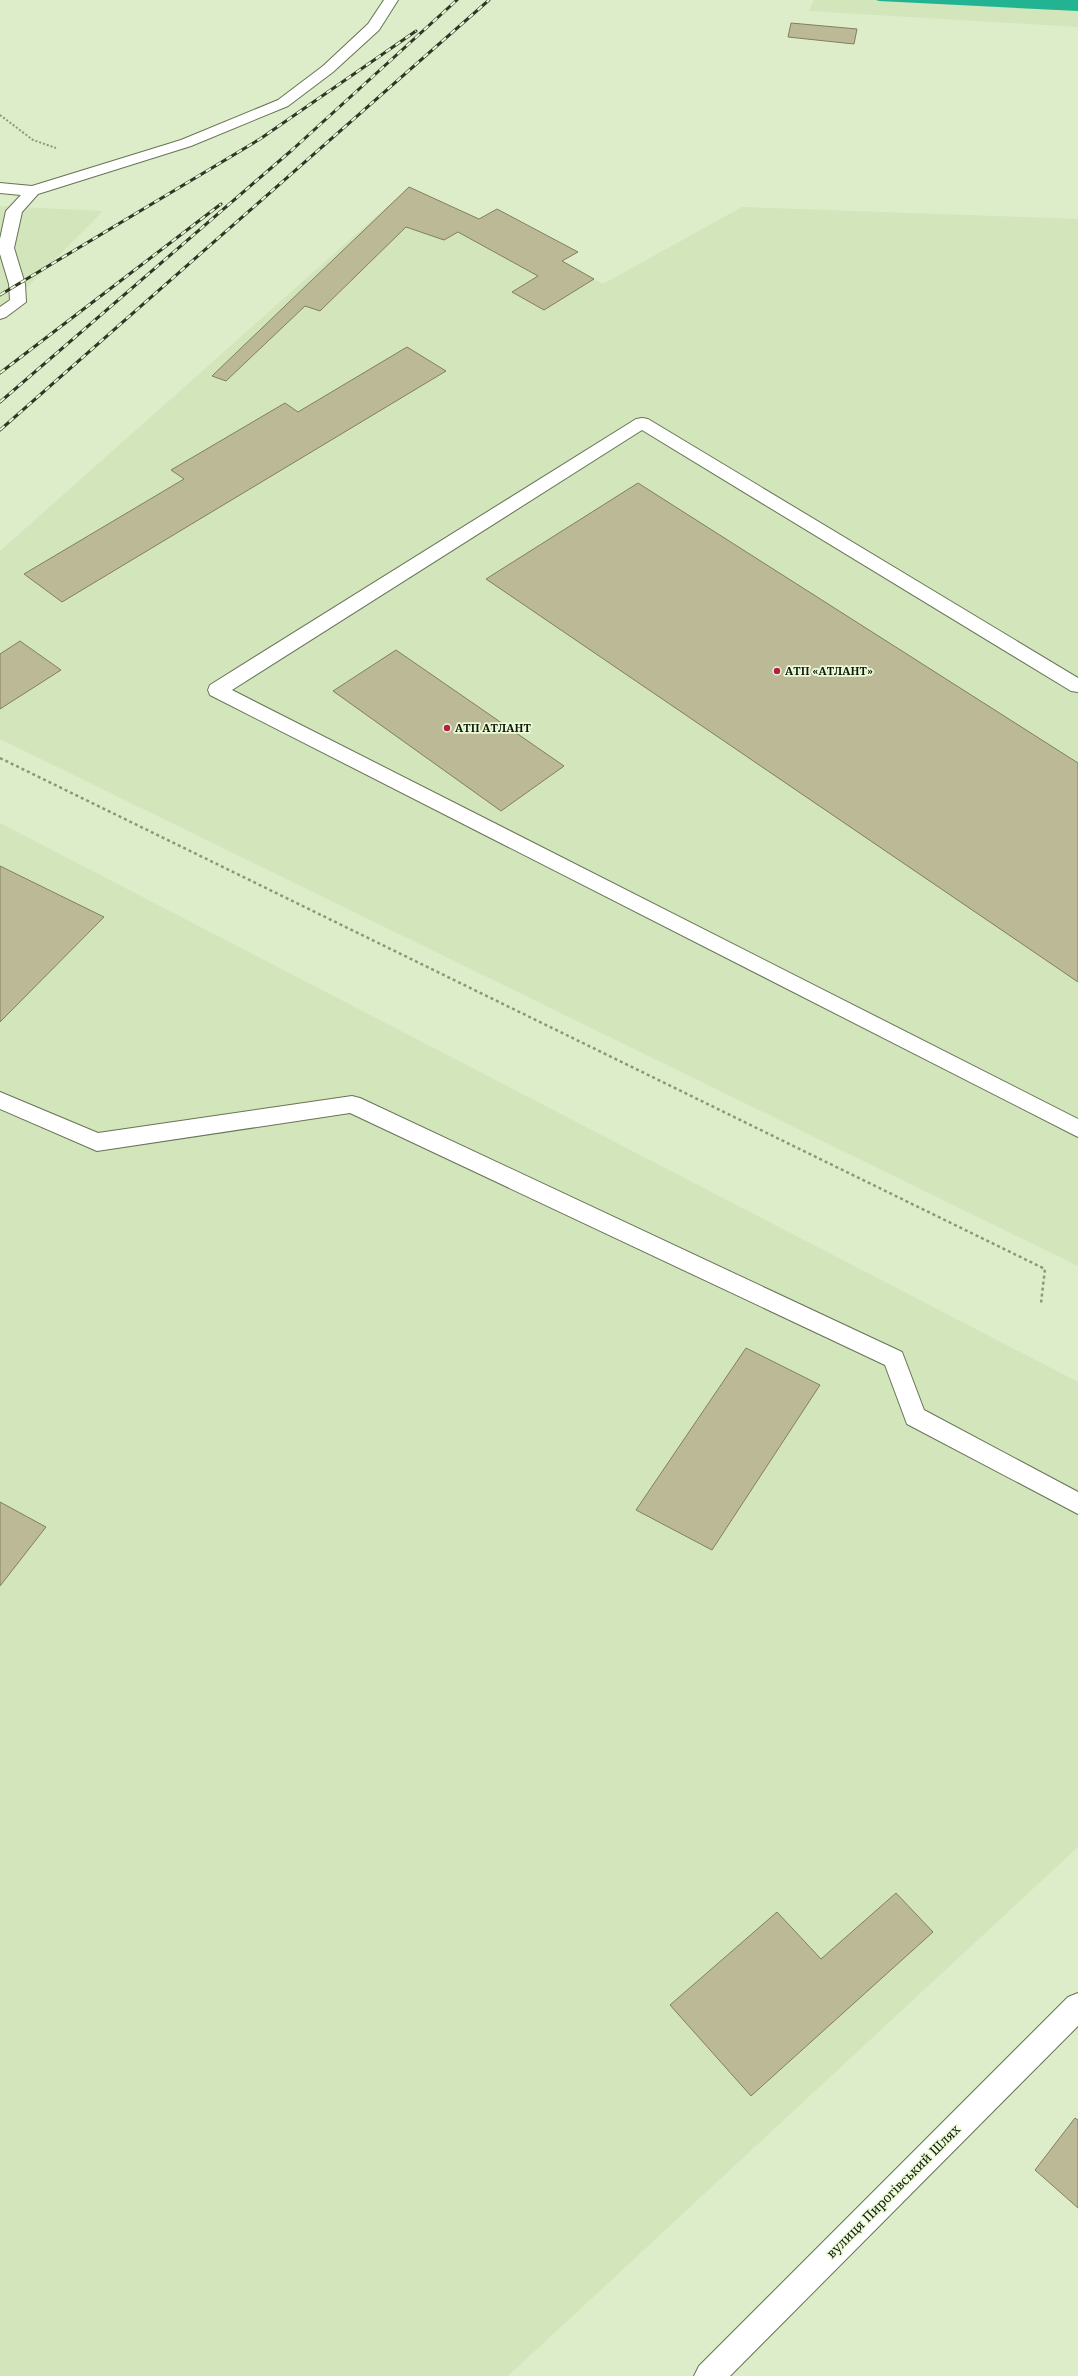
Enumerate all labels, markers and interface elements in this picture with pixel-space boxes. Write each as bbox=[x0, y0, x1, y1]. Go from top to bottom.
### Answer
place label: АТП «АТЛАНТ» bbox=[785, 663, 873, 678]
marker: АТП «АТЛАНТ» bbox=[772, 666, 782, 676]
place label: АТП АТЛАНТ bbox=[455, 720, 531, 735]
marker: АТП АТЛАНТ bbox=[442, 723, 452, 733]
street label: вулиця Пирогівський Шлях bbox=[822, 2120, 964, 2262]

